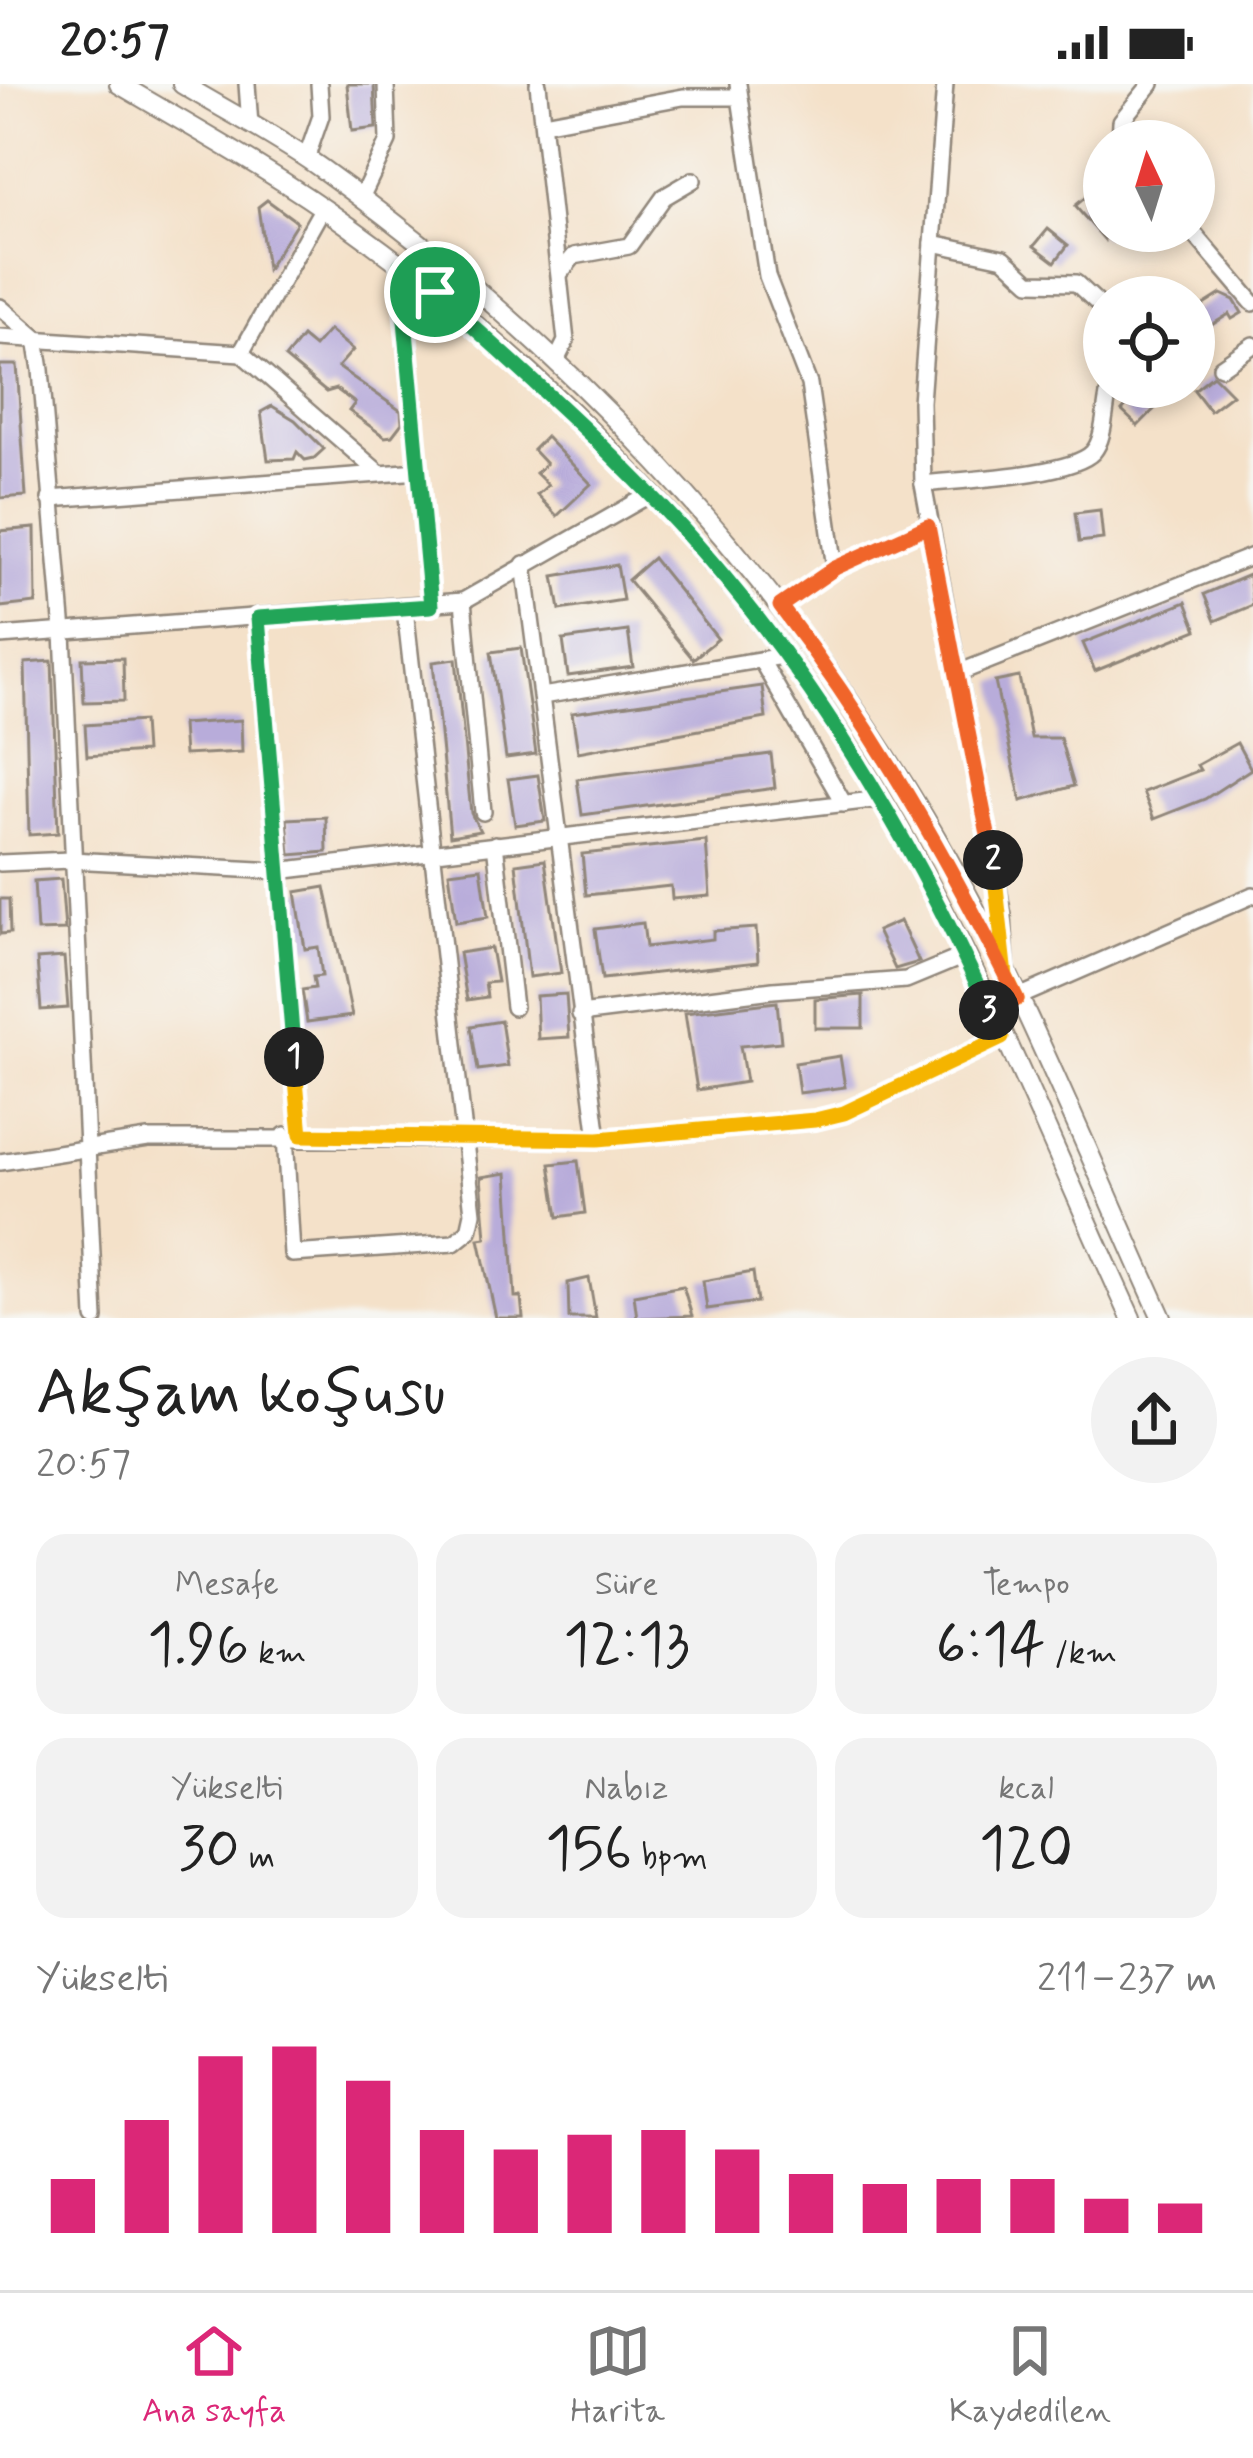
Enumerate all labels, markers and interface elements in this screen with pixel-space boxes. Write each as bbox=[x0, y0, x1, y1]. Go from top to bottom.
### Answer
text: 20:57 bbox=[60, 13, 169, 72]
north arrow bbox=[1083, 120, 1215, 252]
map controls bbox=[1083, 120, 1215, 408]
pin bbox=[384, 241, 486, 343]
icon: arrive bbox=[402, 259, 468, 325]
button: locate bbox=[1083, 276, 1215, 408]
pin: 2 bbox=[963, 830, 1023, 890]
text: 2 bbox=[985, 838, 1001, 882]
pin: 3 bbox=[959, 980, 1019, 1040]
text: 3 bbox=[982, 988, 996, 1032]
pin: 1 bbox=[264, 1027, 324, 1087]
text: 1 bbox=[287, 1035, 301, 1079]
text: Akşam koşusu bbox=[36, 1352, 446, 1438]
button: share bbox=[1091, 1357, 1217, 1483]
text: 20:57 bbox=[36, 1440, 131, 1491]
text: Mesafe bbox=[175, 1563, 279, 1607]
text: Süre bbox=[595, 1563, 658, 1607]
text: Tempo bbox=[982, 1563, 1070, 1607]
text: 1.96 bbox=[147, 1607, 249, 1686]
text: 12:13 bbox=[563, 1607, 690, 1686]
text: 6:14 bbox=[935, 1607, 1045, 1686]
text: km bbox=[249, 1632, 306, 1676]
text: /km bbox=[1045, 1632, 1117, 1676]
text: Yükselti bbox=[171, 1767, 283, 1811]
text: Nabız bbox=[585, 1767, 668, 1811]
text: kcal bbox=[998, 1767, 1054, 1811]
text: 30 bbox=[179, 1811, 240, 1890]
text: 156 bbox=[545, 1811, 632, 1890]
text: 120 bbox=[979, 1811, 1073, 1890]
text: m bbox=[240, 1836, 275, 1880]
text: bpm bbox=[632, 1836, 708, 1880]
text: Yükselti bbox=[36, 1954, 168, 2005]
text: 211–237 m bbox=[1037, 1954, 1217, 2005]
tab: Ana sayfa bbox=[142, 2318, 286, 2434]
tab: Harita bbox=[570, 2318, 665, 2434]
tab: Kaydedilen bbox=[949, 2318, 1111, 2434]

